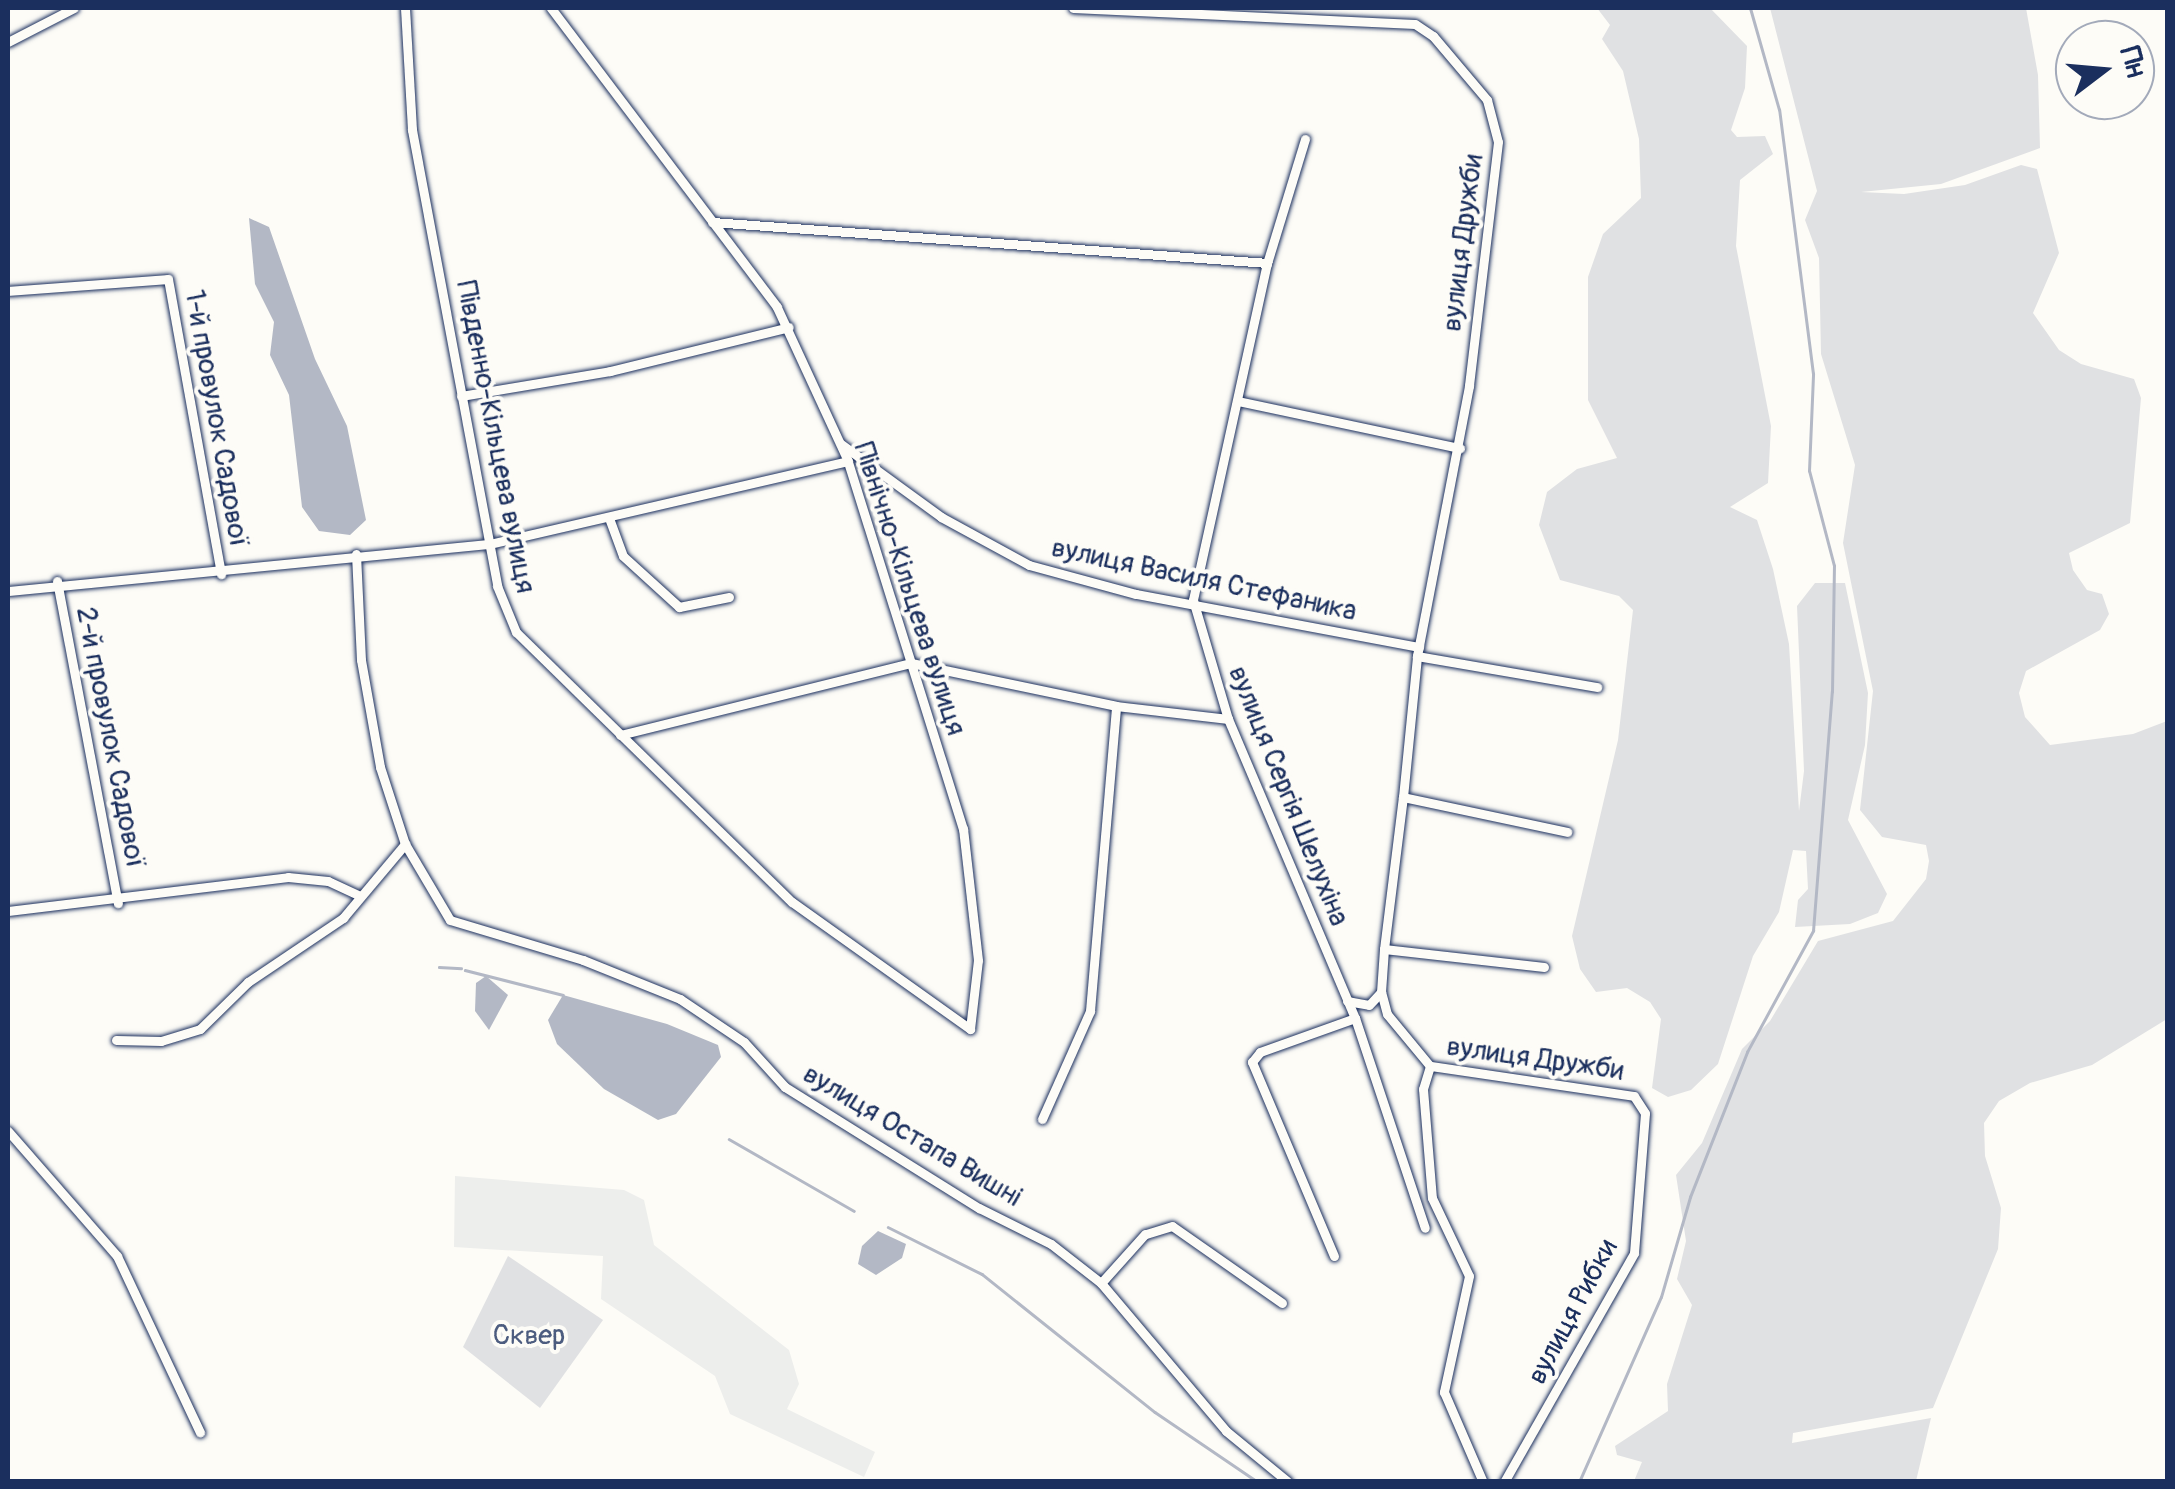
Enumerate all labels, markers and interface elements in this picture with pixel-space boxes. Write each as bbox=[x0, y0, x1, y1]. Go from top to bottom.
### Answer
north arrow bbox=[2055, 20, 2155, 120]
text: Пн bbox=[2111, 43, 2153, 82]
street label: вулиця Дружби bbox=[1435, 153, 1491, 333]
street label: Південно-Кільцева вулиця bbox=[448, 278, 542, 596]
street label: 1-й провулок Садової bbox=[177, 287, 255, 551]
street label: Північно-Кільцева вулиця bbox=[846, 438, 972, 740]
street label: вулиця Василя Стефаника bbox=[1048, 531, 1360, 629]
street label: 2-й провулок Садової bbox=[68, 604, 152, 872]
street label: вулиця Сергія Шелухіна bbox=[1221, 661, 1355, 931]
street label: вулиця Дружби bbox=[1444, 1030, 1626, 1088]
street label: вулиця Остапа Вишні bbox=[797, 1058, 1027, 1214]
street label: вулиця Рибки bbox=[1521, 1234, 1625, 1390]
park label: Сквер bbox=[493, 1319, 565, 1353]

